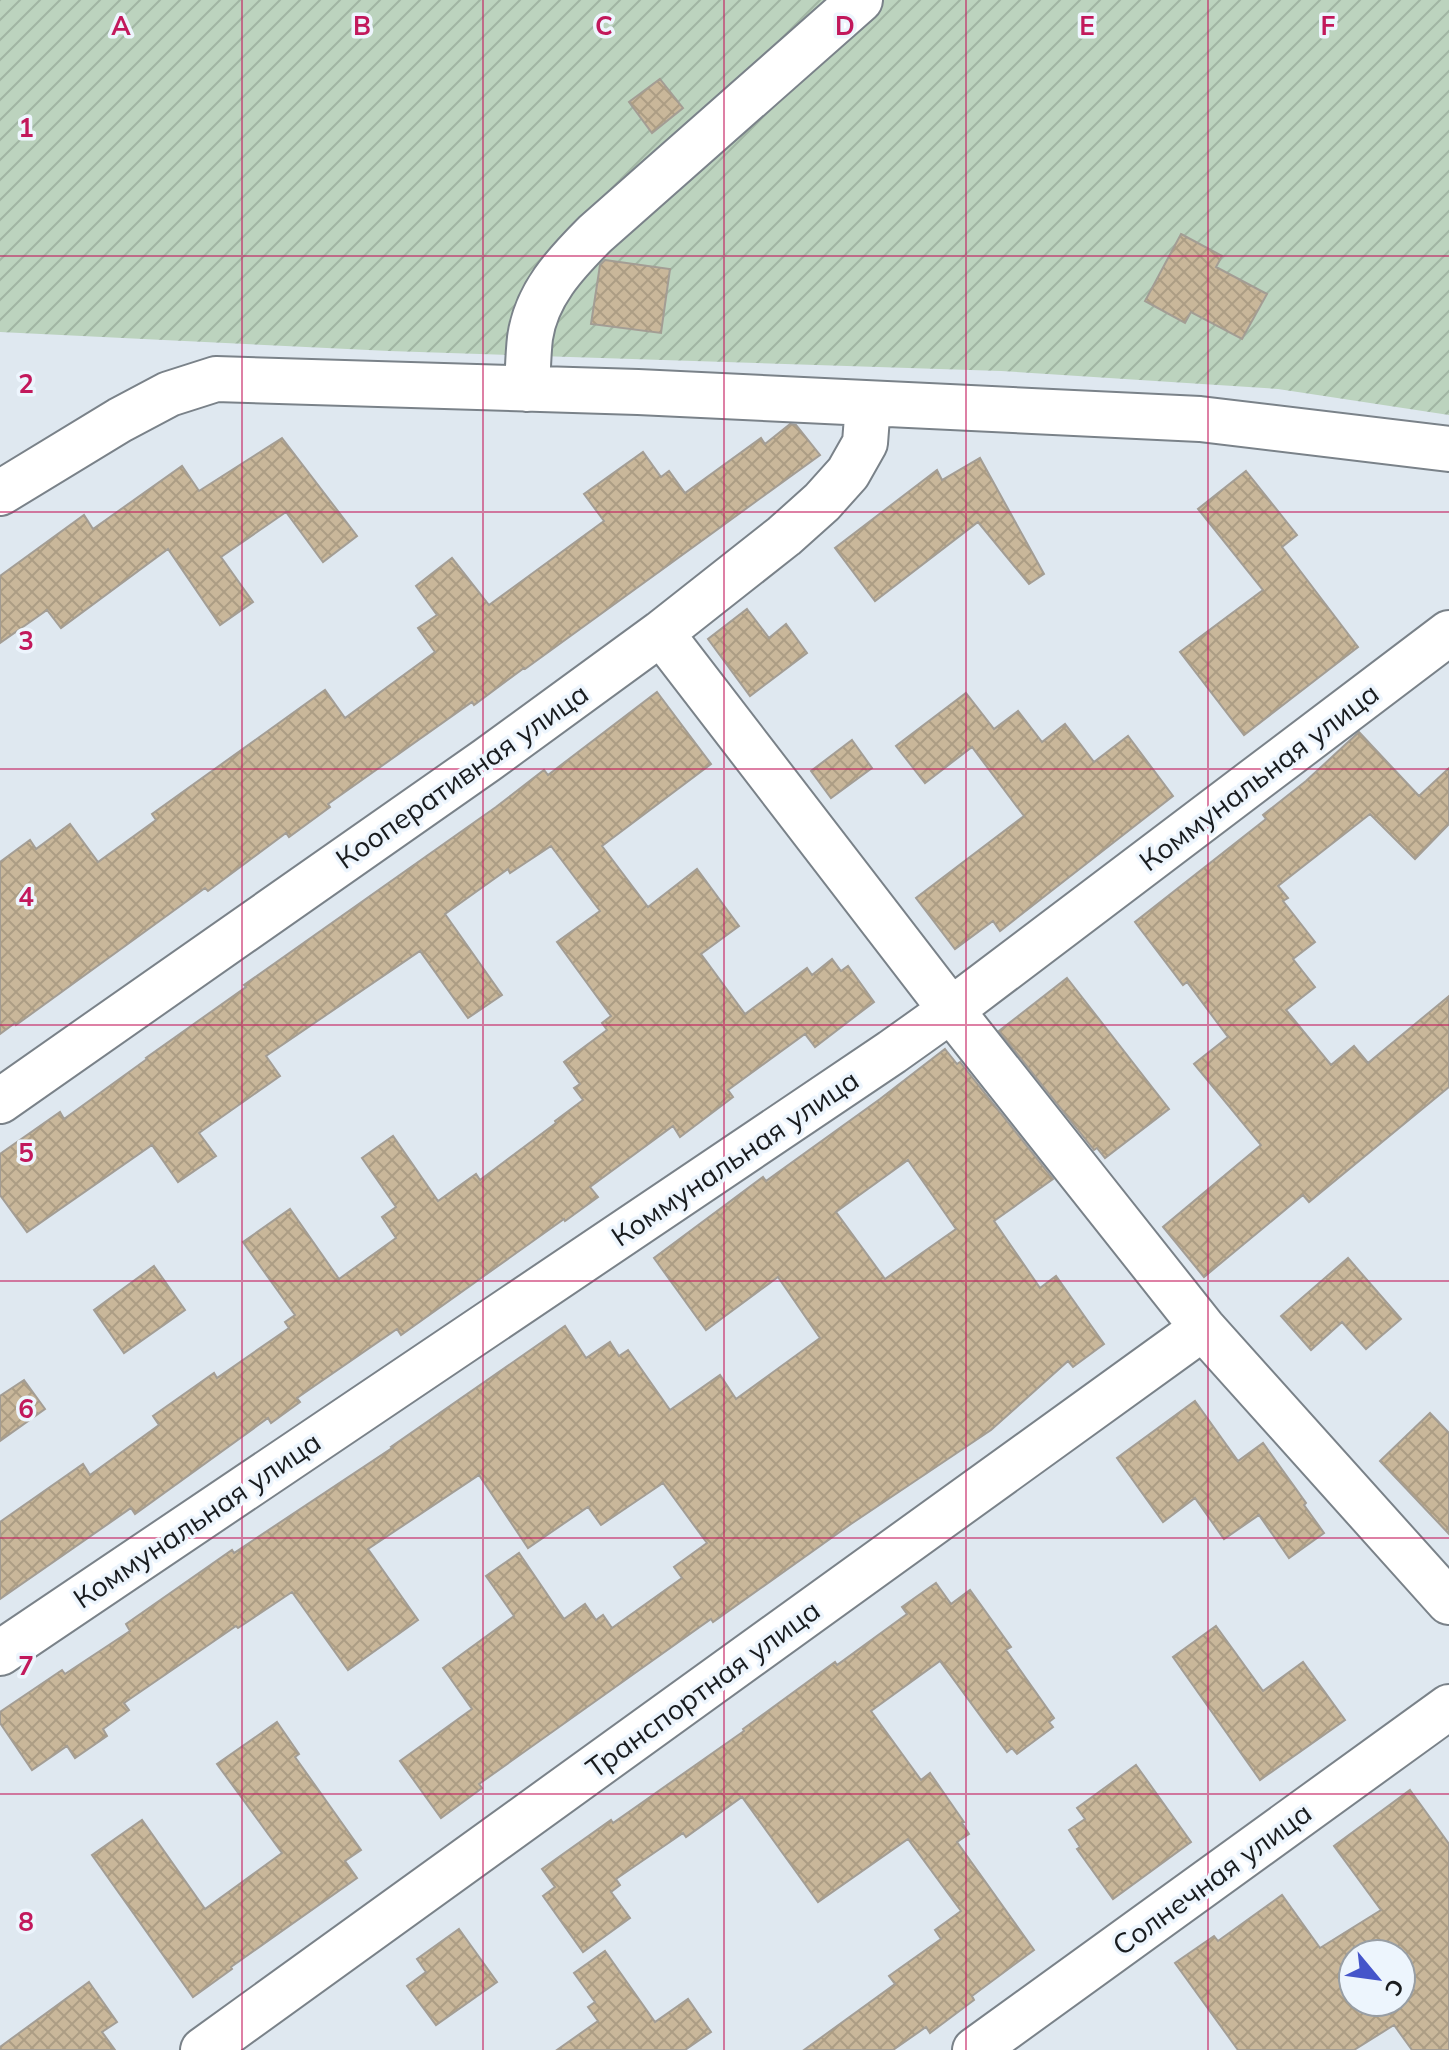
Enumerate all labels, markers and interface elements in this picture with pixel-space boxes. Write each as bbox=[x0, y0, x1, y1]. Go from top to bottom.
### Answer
text: A bbox=[111, 9, 131, 42]
text: B bbox=[353, 9, 371, 42]
text: C bbox=[595, 9, 613, 42]
text: D bbox=[835, 9, 855, 42]
text: E bbox=[1079, 9, 1095, 42]
text: F bbox=[1321, 9, 1336, 42]
text: 1 bbox=[18, 111, 34, 144]
text: 2 bbox=[18, 367, 34, 400]
text: 3 bbox=[18, 624, 34, 657]
street label: Кооперативная улица bbox=[329, 675, 595, 876]
street label: Коммунальная улица bbox=[1132, 675, 1385, 878]
text: 4 bbox=[18, 880, 34, 913]
street label: Коммунальная улица bbox=[604, 1062, 865, 1253]
text: 5 bbox=[18, 1136, 34, 1169]
text: 6 bbox=[18, 1392, 34, 1425]
street label: Коммунальная улица bbox=[66, 1424, 327, 1615]
street label: Транспортная улица bbox=[579, 1592, 827, 1785]
text: 7 bbox=[18, 1649, 34, 1682]
street label: Солнечная улица bbox=[1105, 1795, 1318, 1963]
text: 8 bbox=[18, 1905, 34, 1938]
north arrow bbox=[1337, 1938, 1417, 2018]
text: С bbox=[1379, 1974, 1410, 2001]

